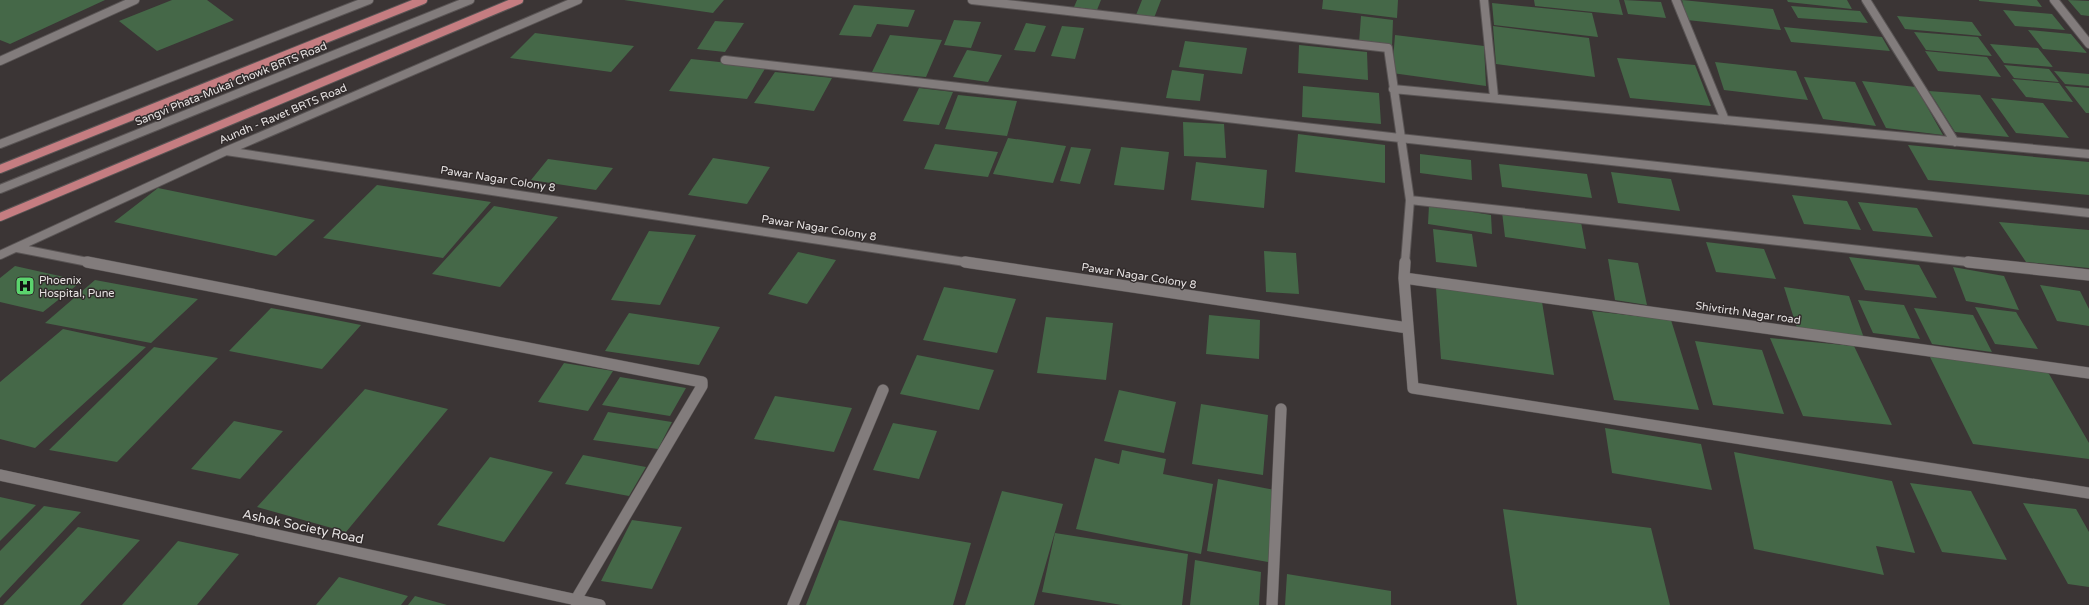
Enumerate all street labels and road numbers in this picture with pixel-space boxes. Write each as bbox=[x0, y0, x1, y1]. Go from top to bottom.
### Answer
street label: Sangvi Phata-Mukai Chowk BRTS Road bbox=[133, 39, 329, 129]
street label: Aundh - Ravet BRTS Road bbox=[217, 81, 349, 147]
street label: Pawar Nagar Colony 8 bbox=[440, 163, 556, 195]
street label: Pawar Nagar Colony 8 bbox=[761, 212, 877, 244]
street label: Pawar Nagar Colony 8 bbox=[1081, 260, 1197, 292]
street label: Shivtirth Nagar road bbox=[1695, 299, 1802, 327]
street label: Ashok Society Road bbox=[241, 506, 365, 548]

